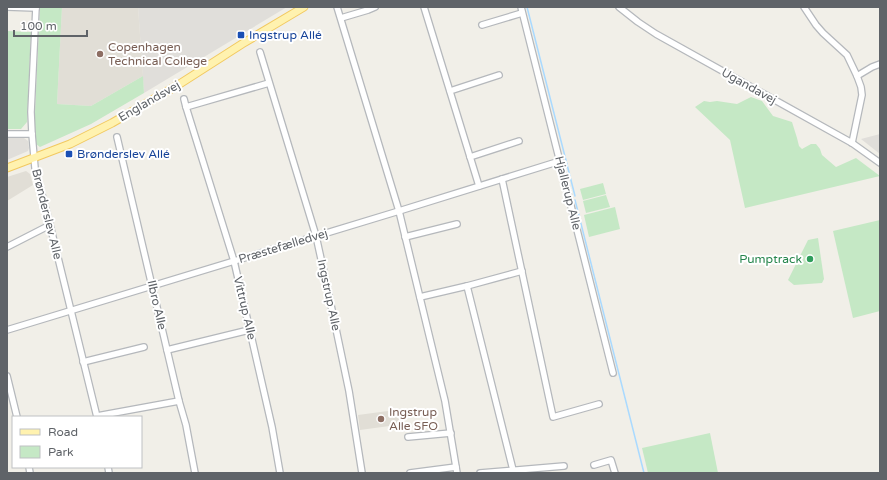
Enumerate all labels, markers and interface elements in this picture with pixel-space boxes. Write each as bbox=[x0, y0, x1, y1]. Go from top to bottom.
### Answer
scale bar bbox=[14, 12, 87, 38]
text: 100 m bbox=[20, 19, 57, 33]
place label: Ingstrup Allé bbox=[249, 28, 322, 42]
marker: Ingstrup Allé bbox=[236, 30, 246, 40]
place label: Copenhagen Technical College bbox=[108, 40, 207, 68]
marker: Copenhagen Technical College bbox=[95, 49, 105, 59]
street label: Ugandavej bbox=[719, 65, 779, 107]
street label: Englandsvej bbox=[116, 78, 182, 124]
place label: Brønderslev Allé bbox=[77, 147, 170, 161]
marker: Brønderslev Allé bbox=[64, 149, 74, 159]
street label: Hjallerup Alle bbox=[552, 155, 584, 232]
street label: Brønderslev Alle bbox=[29, 167, 65, 261]
street label: Præstefælledvej bbox=[237, 226, 329, 266]
place label: Pumptrack bbox=[739, 252, 802, 266]
marker: Pumptrack bbox=[805, 254, 815, 264]
street label: Ingstrup Alle bbox=[315, 258, 343, 332]
street label: Vittrup Alle bbox=[231, 275, 259, 341]
street label: Ilbro Alle bbox=[145, 279, 170, 331]
place label: Ingstrup Alle SFO bbox=[389, 405, 438, 433]
marker: Ingstrup Alle SFO bbox=[376, 414, 386, 424]
legend bbox=[12, 416, 142, 468]
text: Road bbox=[48, 425, 78, 439]
text: Park bbox=[48, 445, 74, 459]

